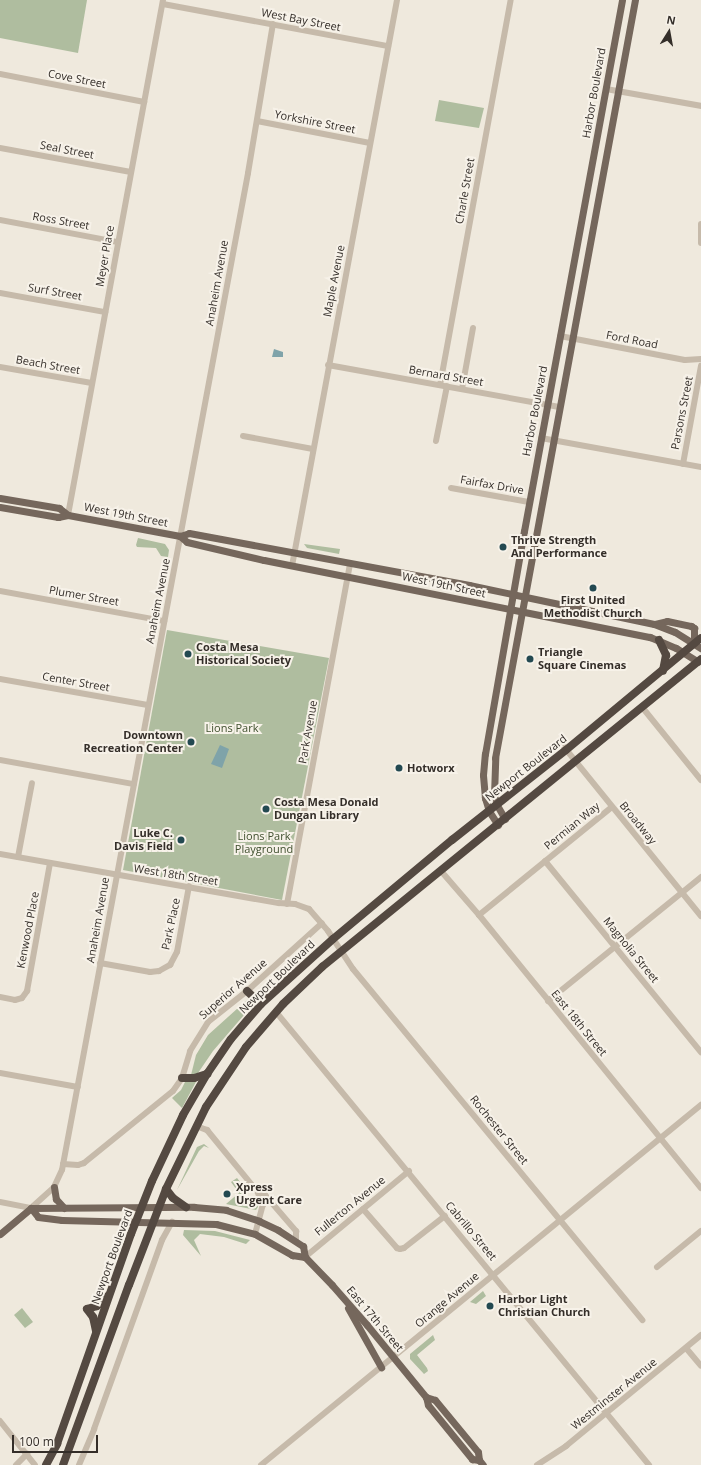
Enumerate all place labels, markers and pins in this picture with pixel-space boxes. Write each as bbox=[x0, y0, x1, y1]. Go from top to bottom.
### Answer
place label: Thrive Strength And Performance bbox=[511, 534, 607, 560]
marker: Thrive Strength And Performance bbox=[498, 542, 508, 552]
marker: First United Methodist Church bbox=[588, 583, 598, 593]
place label: First United Methodist Church bbox=[544, 594, 642, 620]
place label: Costa Mesa Historical Society bbox=[196, 641, 291, 667]
place label: Triangle Square Cinemas bbox=[538, 646, 626, 672]
marker: Costa Mesa Historical Society bbox=[183, 649, 193, 659]
marker: Triangle Square Cinemas bbox=[525, 654, 535, 664]
place label: Downtown Recreation Center bbox=[83, 729, 183, 755]
marker: Downtown Recreation Center bbox=[186, 737, 196, 747]
place label: Hotworx bbox=[407, 761, 455, 775]
marker: Hotworx bbox=[394, 763, 404, 773]
place label: Costa Mesa Donald Dungan Library bbox=[274, 796, 379, 822]
marker: Costa Mesa Donald Dungan Library bbox=[261, 804, 271, 814]
place label: Luke C. Davis Field bbox=[114, 827, 173, 853]
marker: Luke C. Davis Field bbox=[176, 835, 186, 845]
place label: Xpress Urgent Care bbox=[236, 1181, 302, 1207]
marker: Xpress Urgent Care bbox=[221, 1188, 233, 1200]
place label: Harbor Light Christian Church bbox=[498, 1293, 590, 1319]
marker: Harbor Light Christian Church bbox=[485, 1301, 495, 1311]

